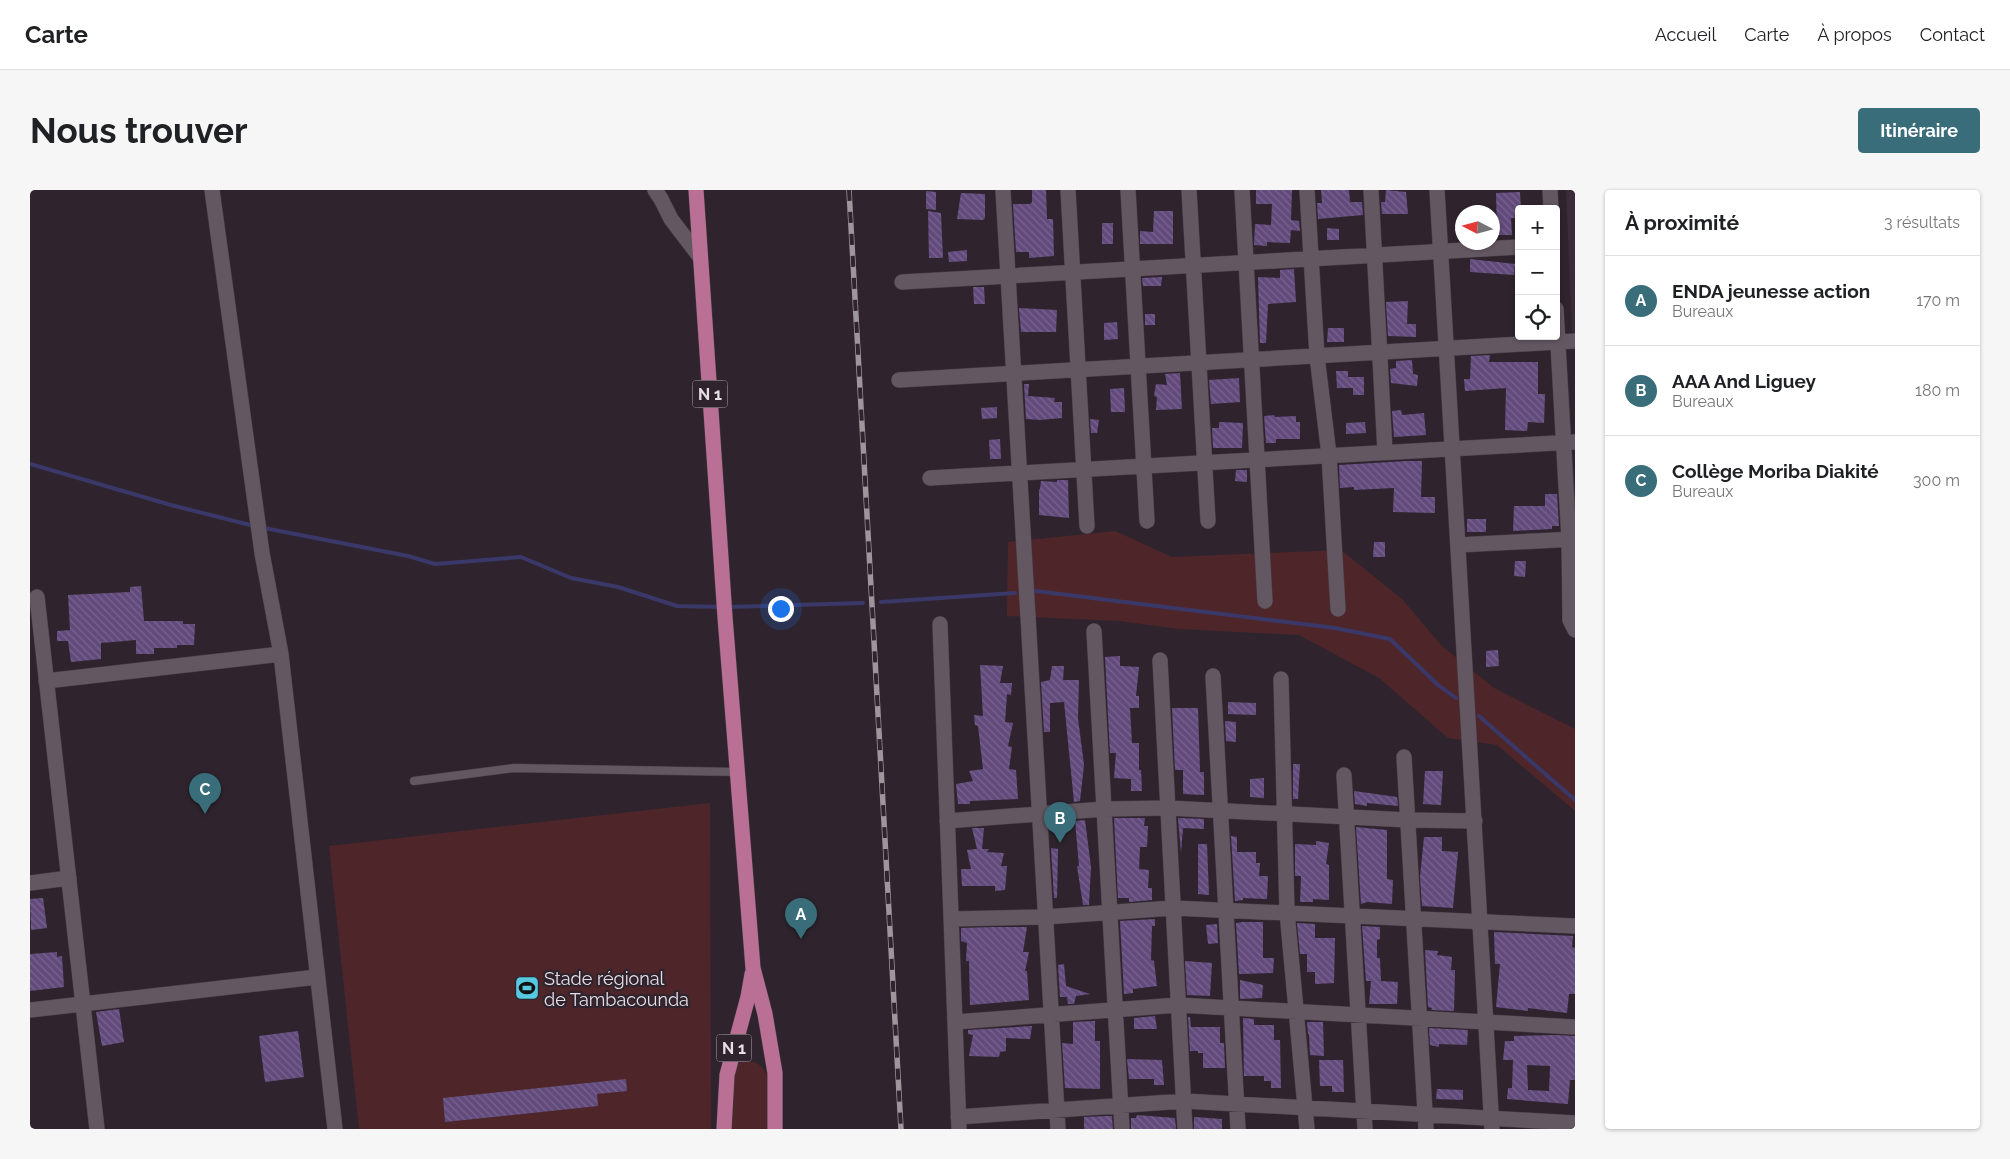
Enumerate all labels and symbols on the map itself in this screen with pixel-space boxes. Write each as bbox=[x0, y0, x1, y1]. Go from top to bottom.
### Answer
north arrow bbox=[1455, 205, 1500, 250]
road number: N 1 bbox=[692, 380, 728, 408]
your location bbox=[768, 596, 794, 622]
pin: C bbox=[189, 773, 221, 814]
pin: B bbox=[1044, 802, 1076, 843]
pin: A bbox=[785, 898, 817, 939]
place label: Stade régional de Tambacounda bbox=[544, 968, 689, 1010]
sports icon: Stade régional de Tambacounda bbox=[514, 975, 540, 1001]
road number: N 1 bbox=[716, 1034, 752, 1061]

